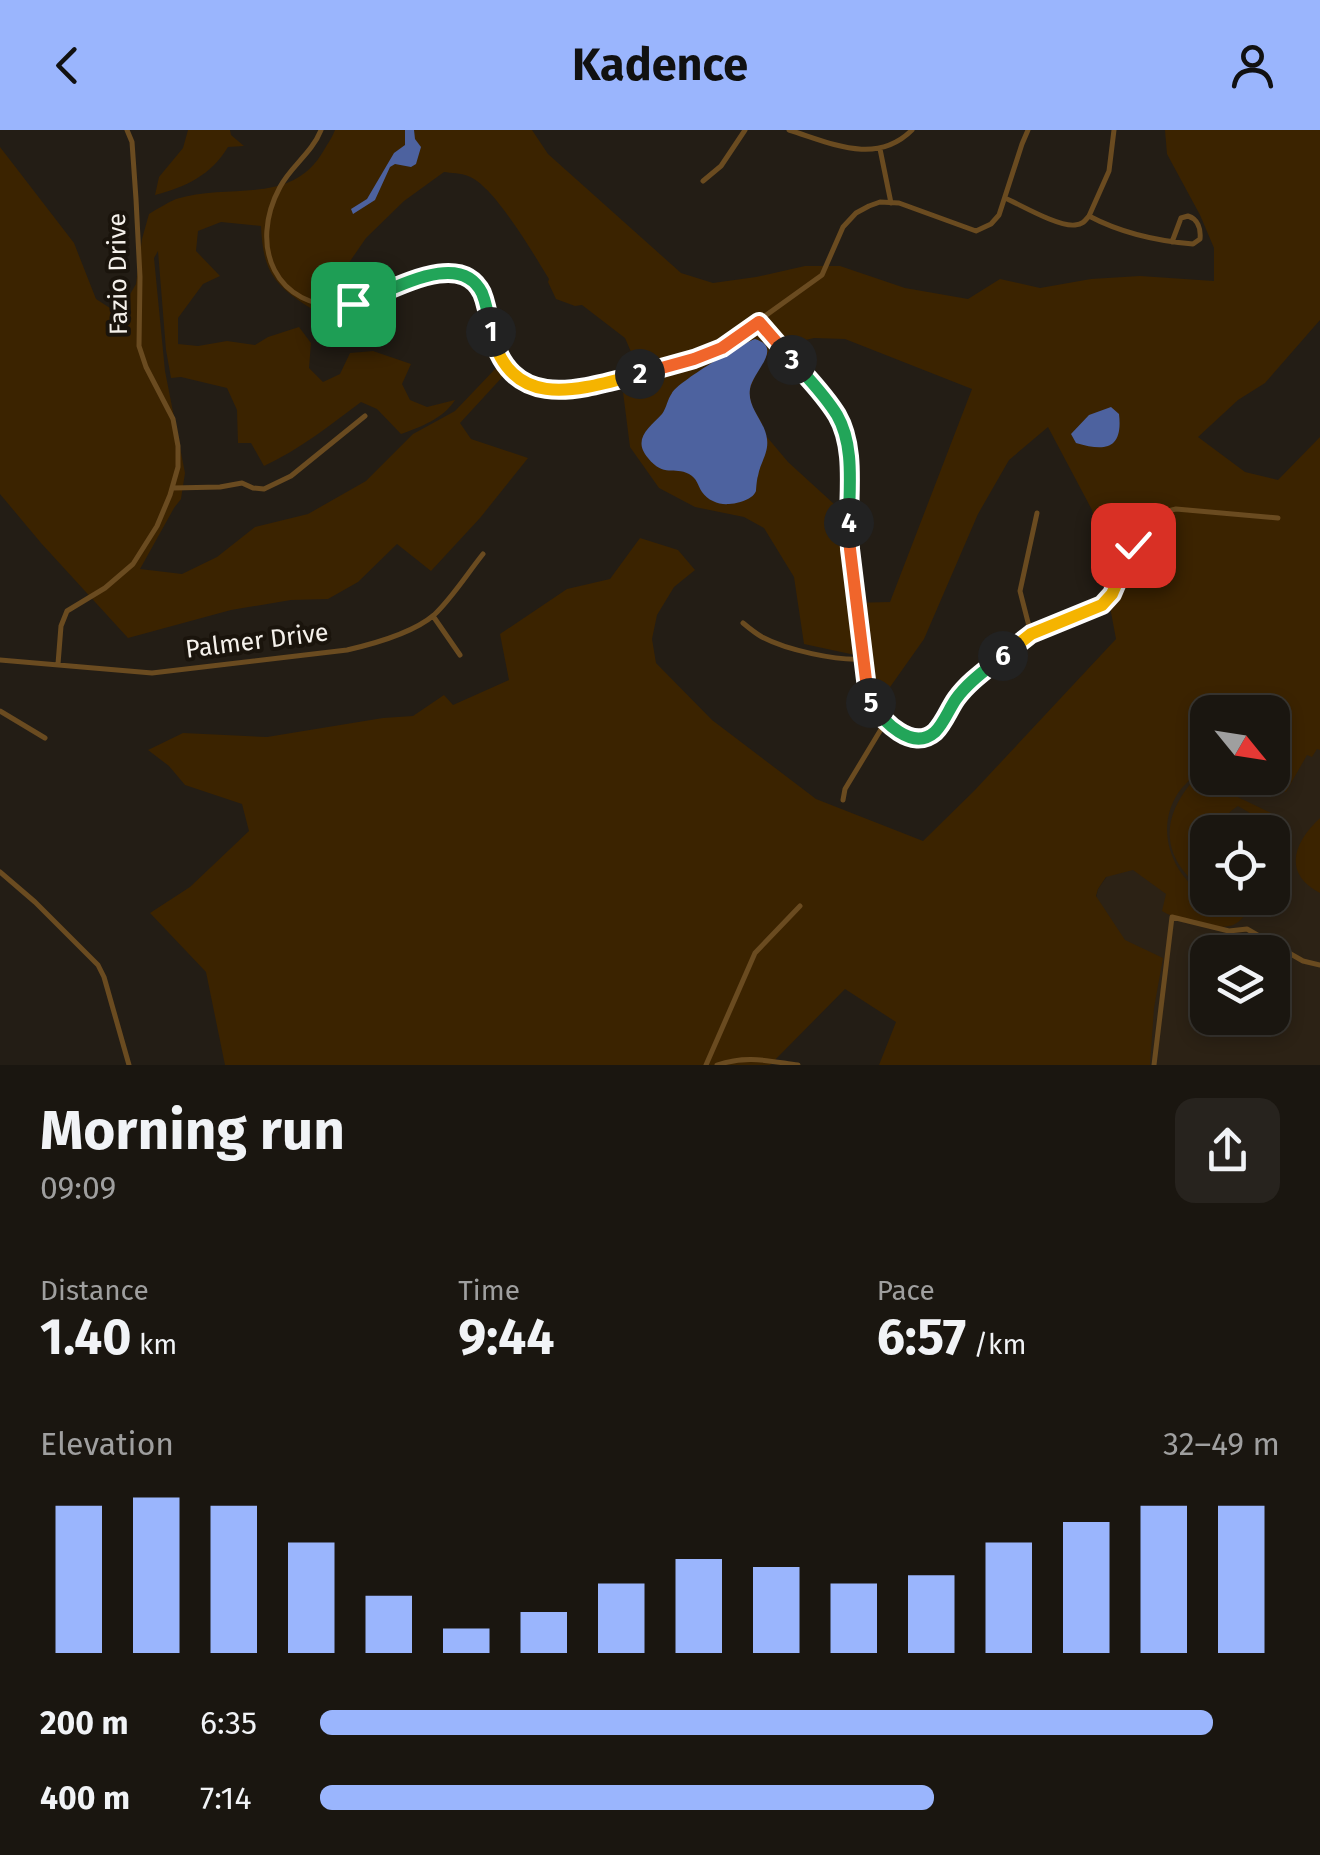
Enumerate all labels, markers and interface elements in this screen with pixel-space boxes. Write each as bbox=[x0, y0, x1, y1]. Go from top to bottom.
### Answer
icon: back bbox=[40, 38, 95, 93]
text: Kadence bbox=[572, 38, 748, 92]
icon: person bbox=[1225, 38, 1280, 93]
street label: Fazio Drive bbox=[102, 213, 134, 335]
pin bbox=[311, 262, 396, 347]
icon: arrive bbox=[326, 277, 381, 332]
pin: 1 bbox=[466, 307, 516, 357]
text: 1 bbox=[485, 315, 498, 348]
pin: 3 bbox=[767, 335, 817, 385]
text: 3 bbox=[785, 343, 799, 376]
pin: 2 bbox=[615, 349, 665, 399]
text: 2 bbox=[633, 357, 647, 390]
pin: 4 bbox=[824, 498, 874, 548]
pin bbox=[1091, 503, 1176, 588]
text: 4 bbox=[841, 506, 857, 539]
icon: check bbox=[1106, 518, 1161, 573]
street label: Palmer Drive bbox=[184, 617, 330, 665]
pin: 6 bbox=[978, 631, 1028, 681]
text: 6 bbox=[995, 639, 1011, 672]
pin: 5 bbox=[846, 678, 896, 728]
text: 5 bbox=[863, 686, 879, 719]
north arrow bbox=[1190, 695, 1290, 795]
map controls bbox=[1190, 695, 1290, 1035]
button: locate bbox=[1190, 815, 1290, 915]
button: layers bbox=[1190, 935, 1290, 1035]
text: Morning run bbox=[40, 1098, 345, 1164]
button: share bbox=[1175, 1098, 1280, 1203]
text: 09:09 bbox=[40, 1169, 116, 1207]
text: Distance bbox=[40, 1274, 149, 1307]
text: Time bbox=[458, 1274, 520, 1307]
text: Pace bbox=[877, 1274, 935, 1307]
text: 1.40 bbox=[40, 1307, 132, 1367]
text: 9:44 bbox=[458, 1307, 555, 1367]
text: 6:57 bbox=[877, 1307, 966, 1367]
text: km bbox=[132, 1328, 177, 1361]
text: /km bbox=[966, 1328, 1026, 1361]
text: Elevation bbox=[40, 1425, 174, 1463]
text: 32–49 m bbox=[1163, 1425, 1280, 1463]
text: 200 m bbox=[40, 1704, 129, 1742]
text: 6:35 bbox=[200, 1704, 257, 1742]
text: 400 m bbox=[40, 1779, 130, 1817]
text: 7:14 bbox=[200, 1779, 252, 1817]

